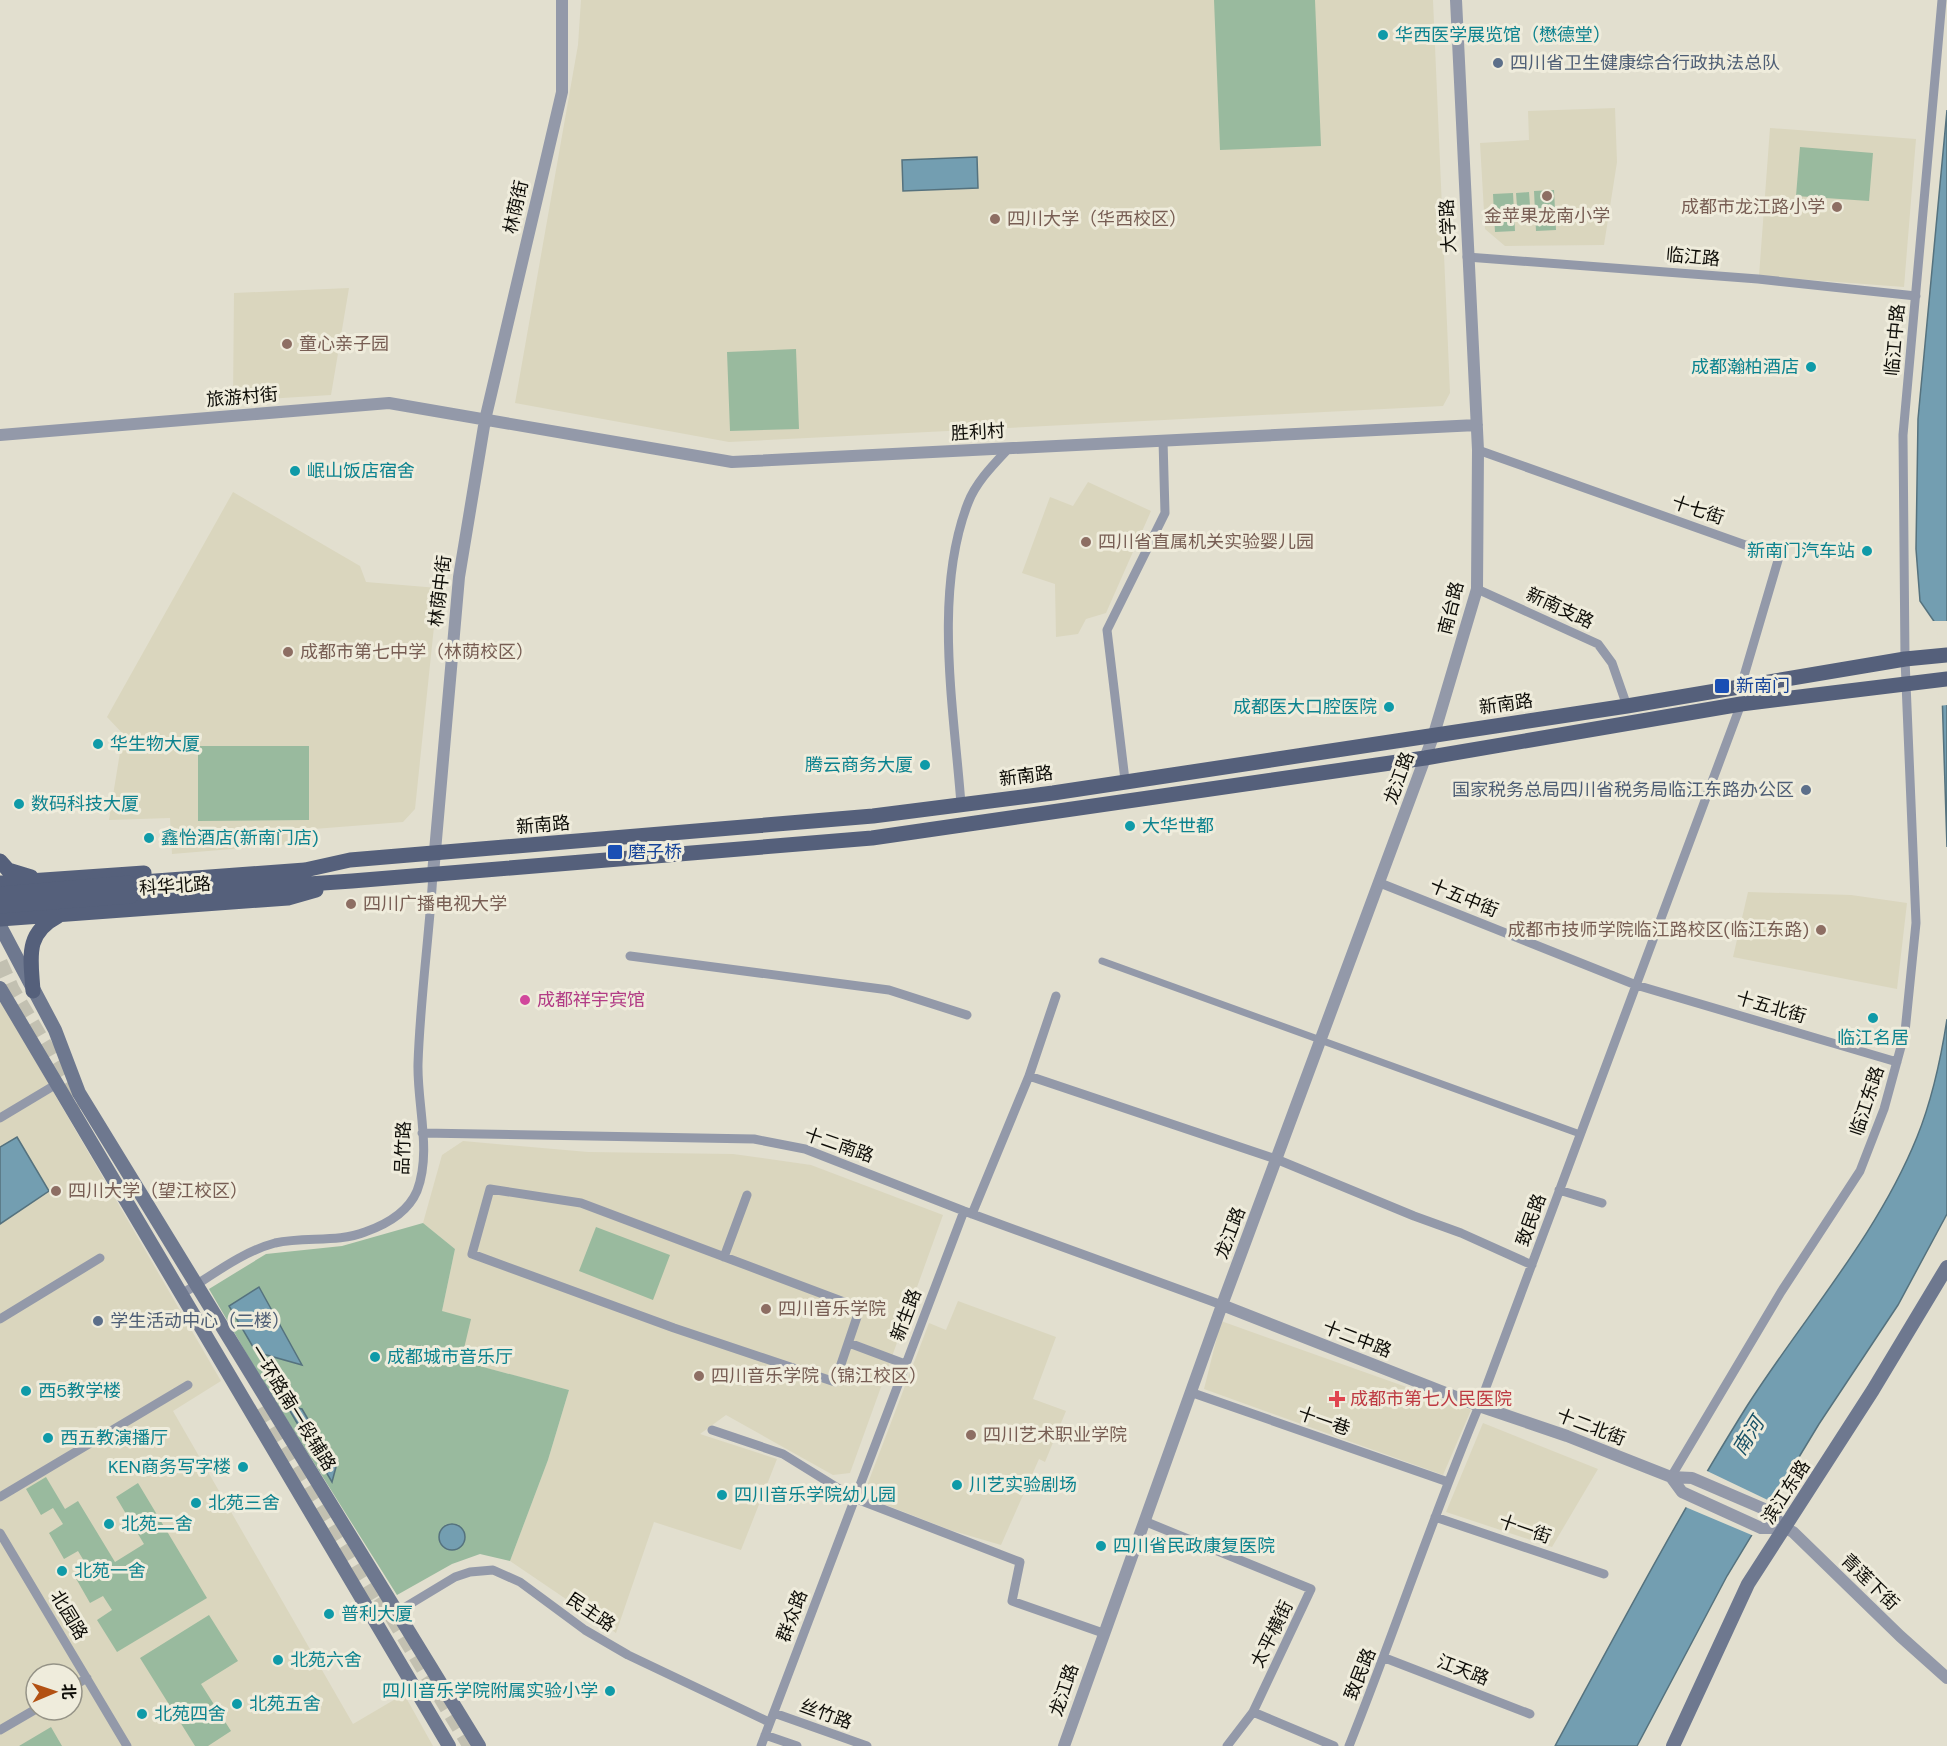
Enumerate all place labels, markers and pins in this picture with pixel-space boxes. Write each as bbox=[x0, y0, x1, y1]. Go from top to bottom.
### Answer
place label: 华西医学展览馆（懋德堂） bbox=[1395, 23, 1611, 47]
marker: 华西医学展览馆（懋德堂） bbox=[1376, 28, 1390, 42]
place label: 四川省卫生健康综合行政执法总队 bbox=[1510, 51, 1780, 75]
marker: 四川省卫生健康综合行政执法总队 bbox=[1491, 56, 1505, 70]
marker: 金苹果龙南小学 bbox=[1540, 189, 1554, 203]
place label: 成都市龙江路小学 bbox=[1681, 195, 1825, 219]
marker: 成都市龙江路小学 bbox=[1830, 200, 1844, 214]
place label: 金苹果龙南小学 bbox=[1484, 204, 1610, 228]
place label: 四川大学（华西校区） bbox=[1007, 207, 1187, 231]
marker: 四川大学（华西校区） bbox=[988, 212, 1002, 226]
place label: 童心亲子园 bbox=[299, 332, 389, 356]
marker: 童心亲子园 bbox=[280, 337, 294, 351]
place label: 成都瀚柏酒店 bbox=[1691, 355, 1799, 379]
marker: 成都瀚柏酒店 bbox=[1804, 360, 1818, 374]
place label: 岷山饭店宿舍 bbox=[307, 459, 415, 483]
marker: 岷山饭店宿舍 bbox=[288, 464, 302, 478]
place label: 四川省直属机关实验婴儿园 bbox=[1098, 530, 1314, 554]
marker: 四川省直属机关实验婴儿园 bbox=[1079, 535, 1093, 549]
place label: 新南门汽车站 bbox=[1747, 539, 1855, 563]
marker: 新南门汽车站 bbox=[1860, 544, 1874, 558]
place label: 成都市第七中学（林荫校区） bbox=[300, 640, 534, 664]
marker: 成都市第七中学（林荫校区） bbox=[281, 645, 295, 659]
place label: 新南门 bbox=[1736, 674, 1790, 698]
marker: 新南门 bbox=[1713, 677, 1731, 695]
place label: 成都医大口腔医院 bbox=[1233, 695, 1377, 719]
marker: 成都医大口腔医院 bbox=[1382, 700, 1396, 714]
place label: 华生物大厦 bbox=[110, 732, 200, 756]
marker: 华生物大厦 bbox=[91, 737, 105, 751]
place label: 腾云商务大厦 bbox=[805, 753, 913, 777]
marker: 腾云商务大厦 bbox=[918, 758, 932, 772]
place label: 国家税务总局四川省税务局临江东路办公区 bbox=[1452, 778, 1794, 802]
marker: 国家税务总局四川省税务局临江东路办公区 bbox=[1799, 783, 1813, 797]
place label: 数码科技大厦 bbox=[31, 792, 139, 816]
marker: 数码科技大厦 bbox=[12, 797, 26, 811]
place label: 大华世都 bbox=[1142, 814, 1214, 838]
marker: 大华世都 bbox=[1123, 819, 1137, 833]
place label: 鑫怡酒店(新南门店) bbox=[161, 826, 318, 850]
marker: 鑫怡酒店(新南门店) bbox=[142, 831, 156, 845]
place label: 磨子桥 bbox=[628, 840, 682, 864]
marker: 磨子桥 bbox=[606, 843, 624, 861]
place label: 四川广播电视大学 bbox=[363, 892, 507, 916]
marker: 四川广播电视大学 bbox=[344, 897, 358, 911]
place label: 成都市技师学院临江路校区(临江东路) bbox=[1508, 918, 1809, 942]
marker: 成都市技师学院临江路校区(临江东路) bbox=[1814, 923, 1828, 937]
place label: 成都祥宇宾馆 bbox=[537, 988, 645, 1012]
marker: 成都祥宇宾馆 bbox=[518, 993, 532, 1007]
marker: 临江名居 bbox=[1866, 1011, 1880, 1025]
place label: 临江名居 bbox=[1837, 1026, 1909, 1050]
place label: 四川大学（望江校区） bbox=[68, 1179, 248, 1203]
marker: 四川大学（望江校区） bbox=[49, 1184, 63, 1198]
place label: 四川音乐学院 bbox=[778, 1297, 886, 1321]
marker: 四川音乐学院 bbox=[759, 1302, 773, 1316]
place label: 学生活动中心（二楼） bbox=[110, 1309, 290, 1333]
marker: 学生活动中心（二楼） bbox=[91, 1314, 105, 1328]
place label: 成都城市音乐厅 bbox=[387, 1345, 513, 1369]
marker: 成都城市音乐厅 bbox=[368, 1350, 382, 1364]
place label: 四川音乐学院（锦江校区） bbox=[711, 1364, 927, 1388]
marker: 四川音乐学院（锦江校区） bbox=[692, 1369, 706, 1383]
place label: 西5教学楼 bbox=[38, 1379, 121, 1403]
marker: 西5教学楼 bbox=[19, 1384, 33, 1398]
place label: 成都市第七人民医院 bbox=[1350, 1387, 1512, 1411]
marker: 成都市第七人民医院 bbox=[1328, 1390, 1346, 1408]
place label: 四川艺术职业学院 bbox=[983, 1423, 1127, 1447]
place label: 西五教演播厅 bbox=[60, 1426, 168, 1450]
marker: 四川艺术职业学院 bbox=[964, 1428, 978, 1442]
marker: 西五教演播厅 bbox=[41, 1431, 55, 1445]
place label: KEN商务写字楼 bbox=[108, 1455, 231, 1479]
marker: KEN商务写字楼 bbox=[236, 1460, 250, 1474]
place label: 川艺实验剧场 bbox=[969, 1473, 1077, 1497]
marker: 川艺实验剧场 bbox=[950, 1478, 964, 1492]
place label: 四川音乐学院幼儿园 bbox=[734, 1483, 896, 1507]
marker: 四川音乐学院幼儿园 bbox=[715, 1488, 729, 1502]
place label: 北苑三舍 bbox=[208, 1491, 280, 1515]
marker: 北苑三舍 bbox=[189, 1496, 203, 1510]
place label: 北苑二舍 bbox=[121, 1512, 193, 1536]
marker: 北苑二舍 bbox=[102, 1517, 116, 1531]
place label: 四川省民政康复医院 bbox=[1113, 1534, 1275, 1558]
marker: 四川省民政康复医院 bbox=[1094, 1539, 1108, 1553]
place label: 北苑一舍 bbox=[74, 1559, 146, 1583]
marker: 北苑一舍 bbox=[55, 1564, 69, 1578]
place label: 普利大厦 bbox=[341, 1602, 413, 1626]
marker: 普利大厦 bbox=[322, 1607, 336, 1621]
place label: 北苑六舍 bbox=[290, 1648, 362, 1672]
marker: 北苑六舍 bbox=[271, 1653, 285, 1667]
place label: 四川音乐学院附属实验小学 bbox=[382, 1679, 598, 1703]
marker: 四川音乐学院附属实验小学 bbox=[603, 1684, 617, 1698]
place label: 北苑五舍 bbox=[249, 1692, 321, 1716]
marker: 北苑五舍 bbox=[230, 1697, 244, 1711]
place label: 北苑四舍 bbox=[154, 1702, 226, 1726]
marker: 北苑四舍 bbox=[135, 1707, 149, 1721]

